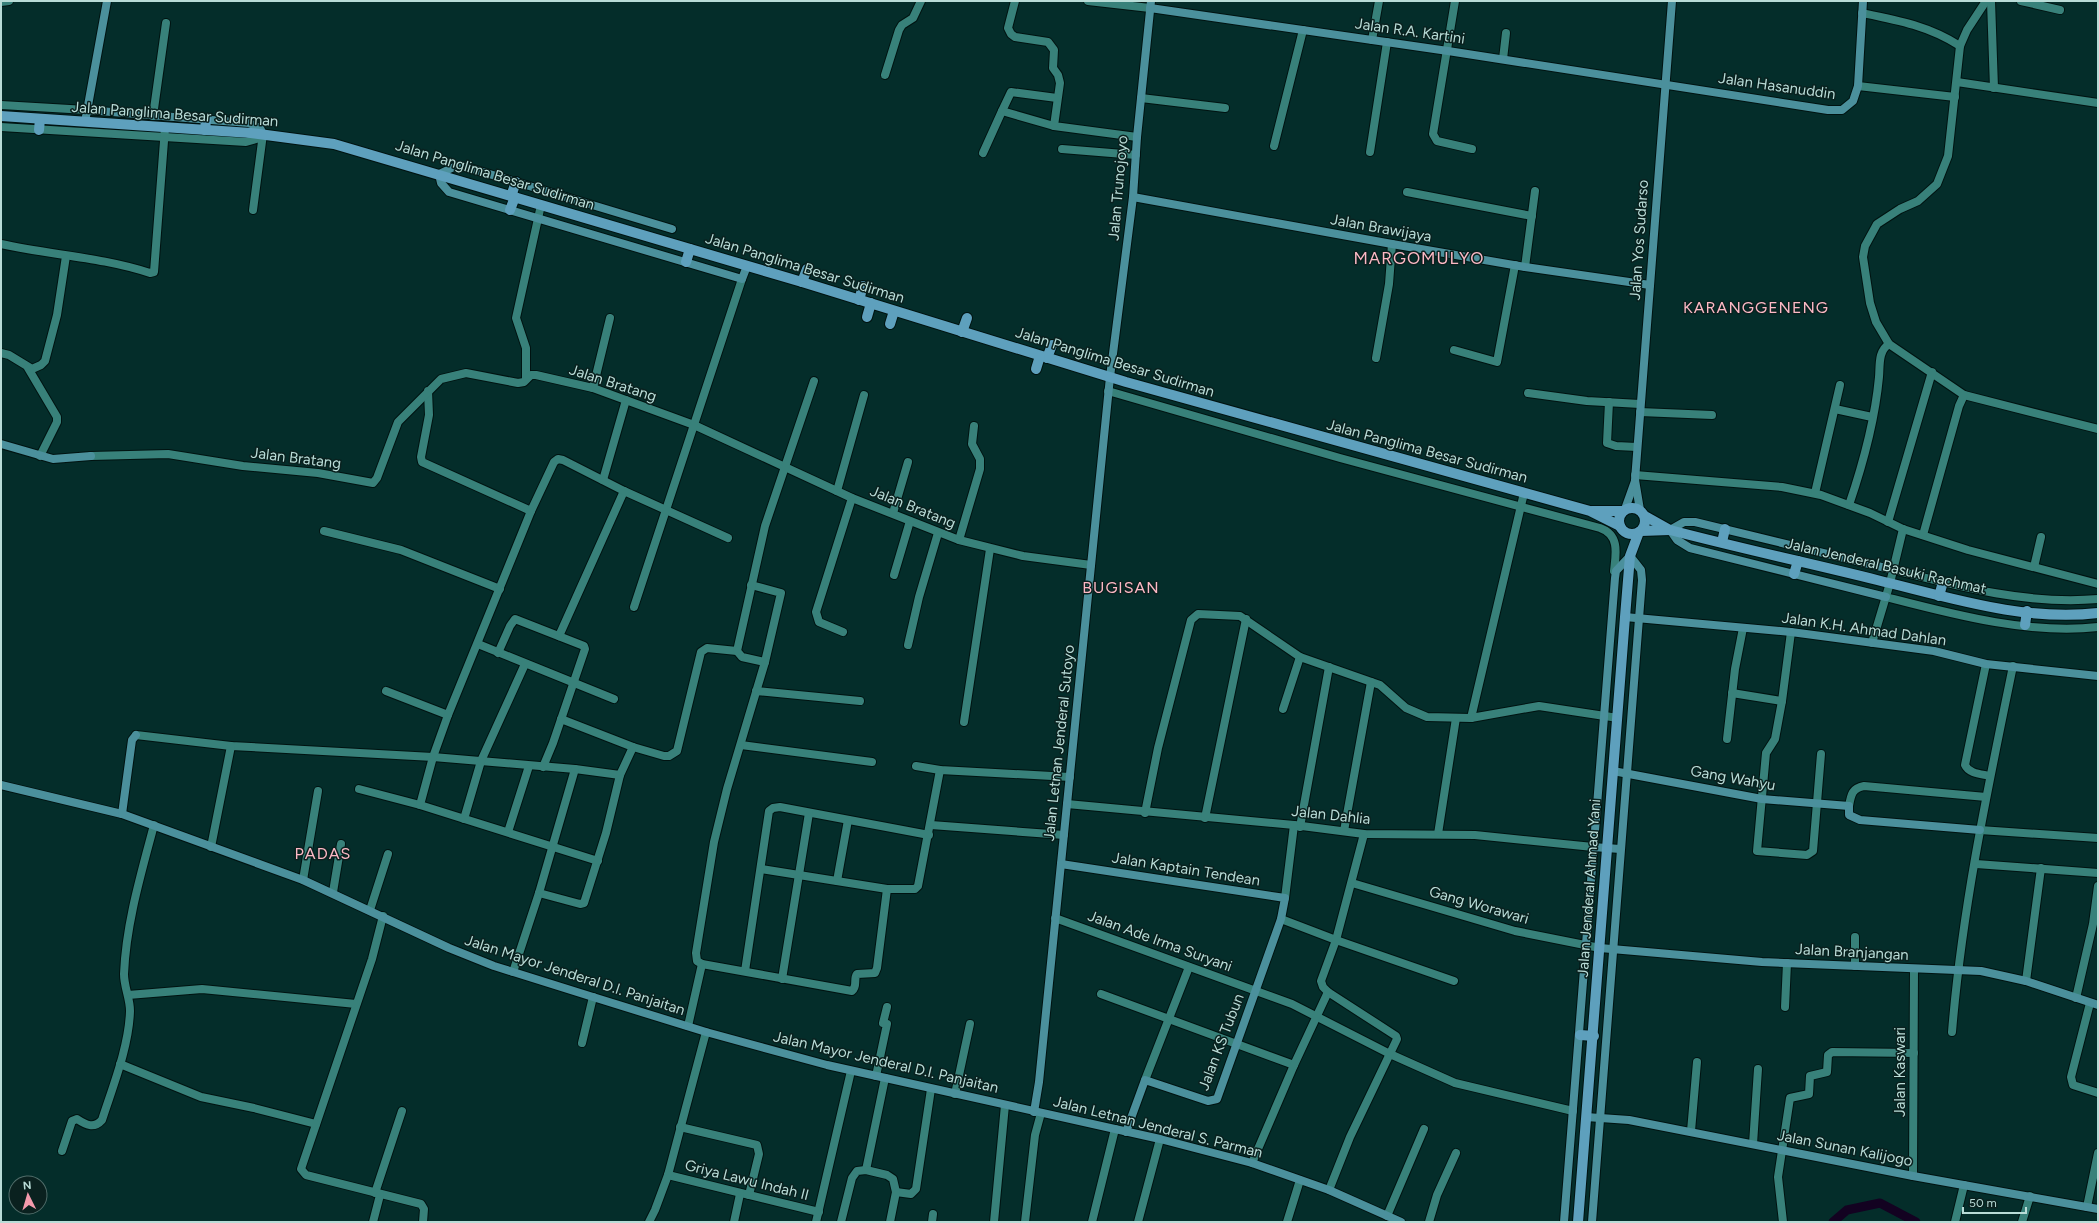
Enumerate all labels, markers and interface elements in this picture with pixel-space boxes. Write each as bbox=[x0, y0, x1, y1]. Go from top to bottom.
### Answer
street label: Jalan R.A. Kartini bbox=[1354, 14, 1466, 48]
street label: Jalan Hasanuddin bbox=[1717, 69, 1837, 103]
street label: Jalan Panglima Besar Sudirman bbox=[71, 98, 279, 130]
street label: Jalan Trunojoyo bbox=[1104, 134, 1132, 241]
street label: Jalan Panglima Besar Sudirman bbox=[393, 136, 597, 214]
street label: Jalan Yos Sudarso bbox=[1626, 179, 1652, 301]
street label: Jalan Brawijaya bbox=[1329, 210, 1433, 246]
street label: Jalan Panglima Besar Sudirman bbox=[703, 229, 907, 307]
district label: MARGOMULYO bbox=[1353, 248, 1485, 268]
district label: KARANGGENENG bbox=[1683, 298, 1829, 317]
street label: Jalan Panglima Besar Sudirman bbox=[1013, 323, 1217, 401]
street label: Jalan Bratang bbox=[567, 360, 659, 406]
street label: Jalan Panglima Besar Sudirman bbox=[1325, 416, 1529, 486]
street label: Jalan Bratang bbox=[250, 444, 342, 472]
street label: Jalan Bratang bbox=[868, 482, 958, 532]
street label: Jalan Jenderal Basuki Rachmat bbox=[1784, 534, 1989, 598]
district label: BUGISAN bbox=[1082, 578, 1160, 597]
street label: Jalan K.H. Ahmad Dahlan bbox=[1781, 609, 1947, 649]
street label: Jalan Letnan Jenderal Sutoyo bbox=[1040, 644, 1078, 842]
street label: Gang Wahyu bbox=[1689, 762, 1777, 794]
street label: Jalan Jenderal Ahmad Yani bbox=[1574, 798, 1604, 978]
street label: Jalan Dahlia bbox=[1291, 802, 1371, 828]
district label: PADAS bbox=[295, 844, 351, 863]
street label: Jalan Kaptain Tendean bbox=[1111, 848, 1261, 890]
street label: Gang Worawari bbox=[1427, 882, 1531, 928]
street label: Jalan Ade Irma Suryani bbox=[1085, 907, 1235, 975]
street label: Jalan Mayor Jenderal D.I. Panjaitan bbox=[463, 931, 687, 1019]
street label: Jalan Branjangan bbox=[1795, 940, 1909, 964]
street label: Jalan KS Tubun bbox=[1194, 991, 1248, 1093]
street label: Jalan Mayor Jenderal D.I. Panjaitan bbox=[772, 1027, 1000, 1097]
street label: Jalan Kaswari bbox=[1891, 1027, 1909, 1117]
street label: Jalan Letnan Jenderal S. Parman bbox=[1051, 1092, 1265, 1162]
street label: Jalan Sunan Kalijogo bbox=[1776, 1126, 1915, 1170]
street label: Griya Lawu Indah II bbox=[683, 1156, 811, 1204]
north arrow bbox=[8, 1175, 48, 1215]
text: N bbox=[22, 1179, 32, 1192]
scale bar bbox=[1963, 1189, 2026, 1215]
text: 50 m bbox=[1969, 1196, 1997, 1210]

